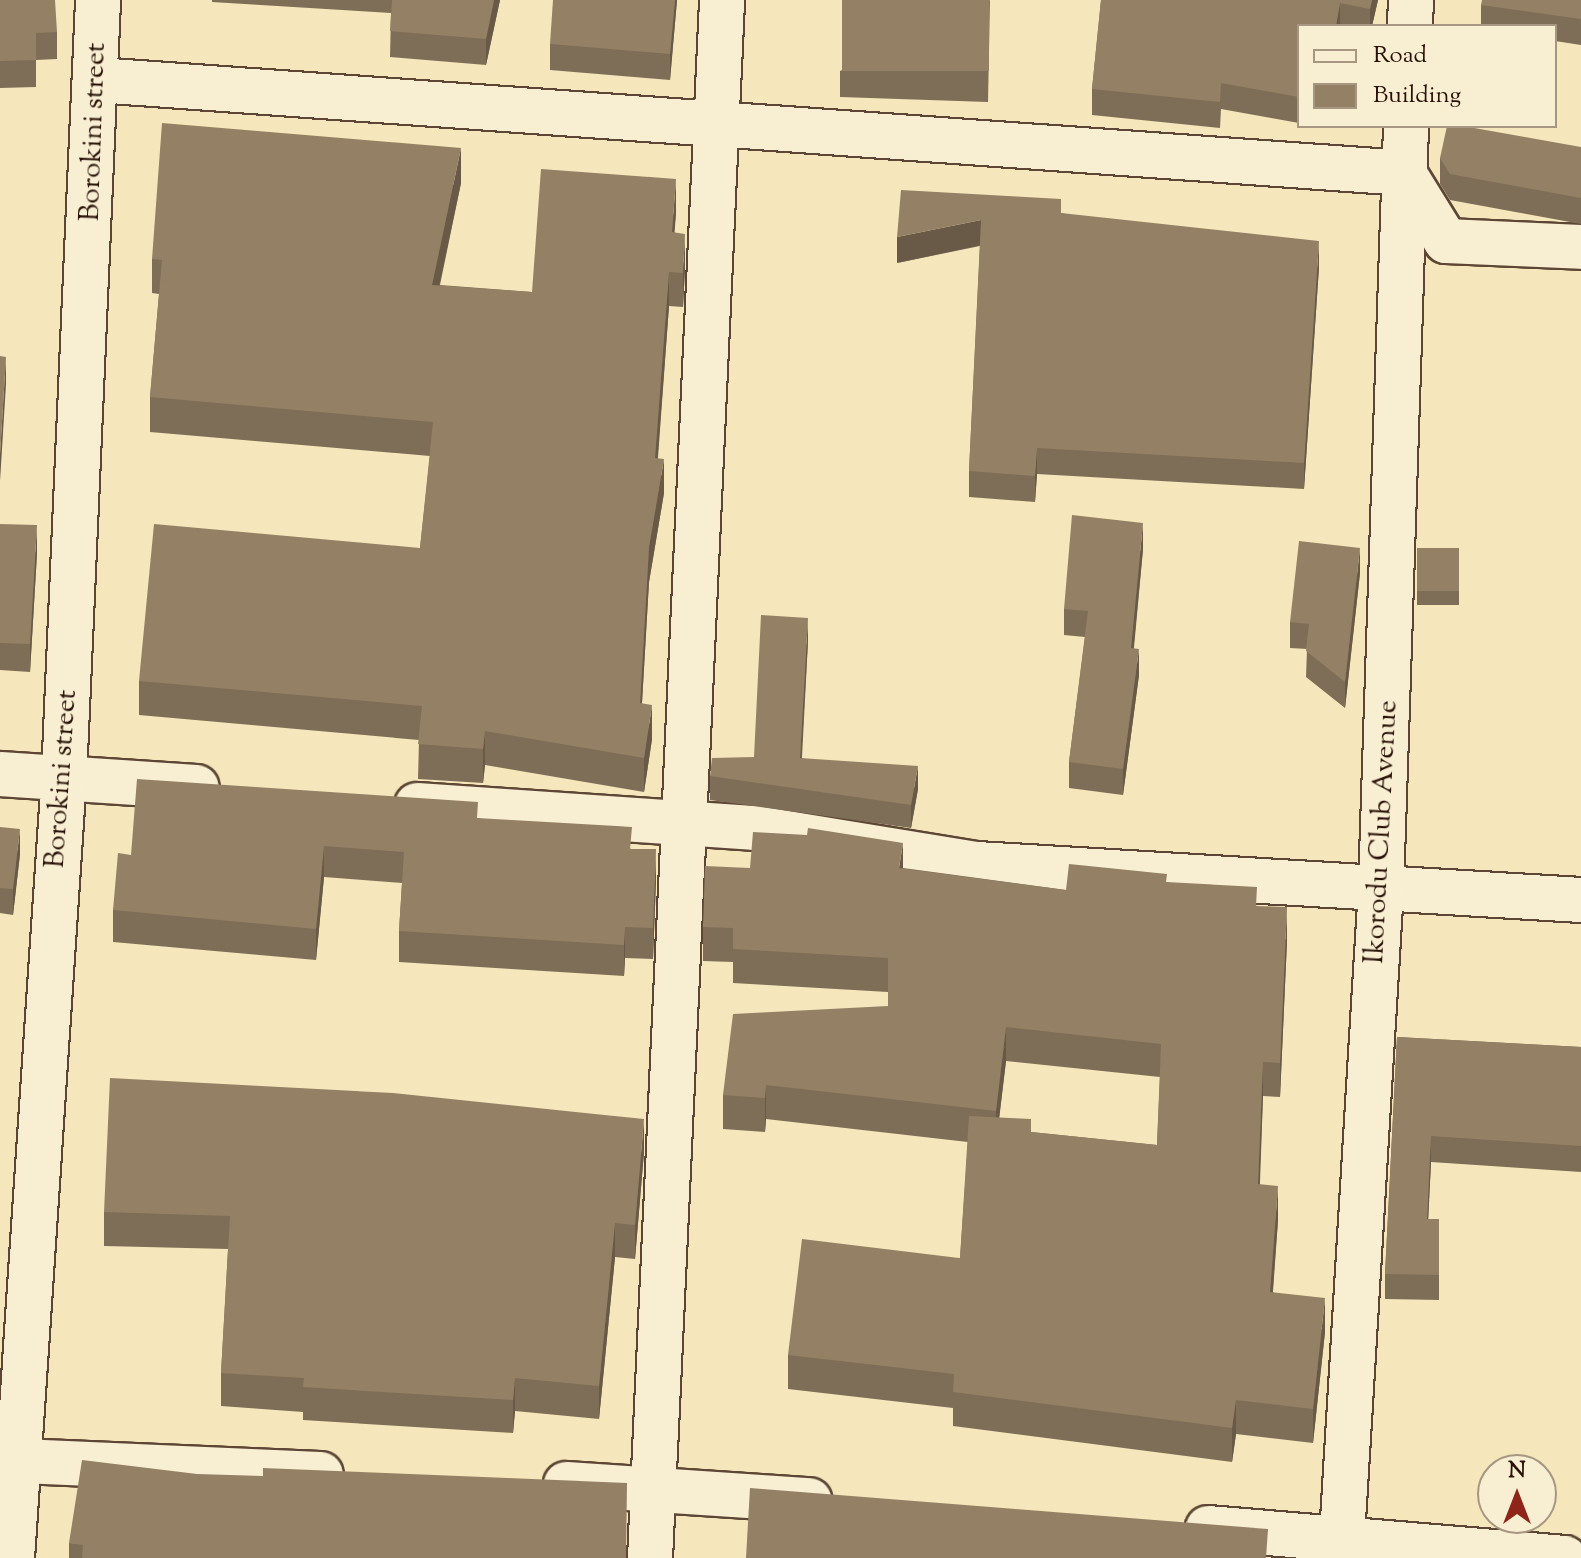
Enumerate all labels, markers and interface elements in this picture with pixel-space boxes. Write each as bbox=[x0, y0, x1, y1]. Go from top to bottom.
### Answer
legend bbox=[1297, 24, 1557, 128]
text: Road bbox=[1373, 39, 1427, 73]
street label: Borokini street bbox=[74, 42, 114, 222]
text: Building bbox=[1373, 79, 1461, 113]
street label: Borokini street bbox=[39, 689, 85, 869]
street label: Ikorodu Club Avenue bbox=[1358, 699, 1406, 965]
north arrow bbox=[1477, 1454, 1557, 1534]
text: N bbox=[1508, 1456, 1526, 1488]

